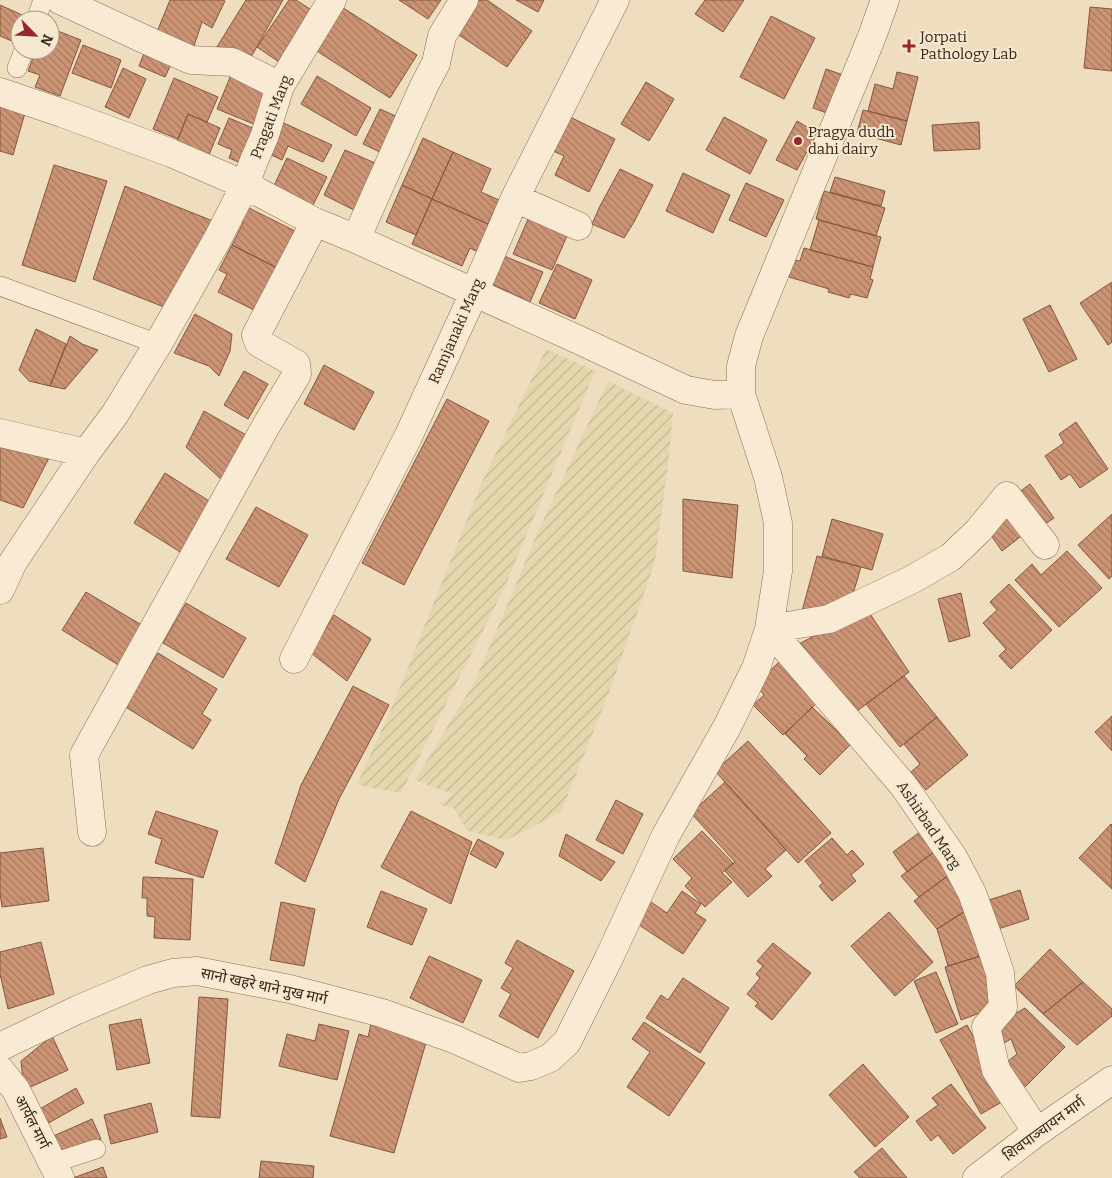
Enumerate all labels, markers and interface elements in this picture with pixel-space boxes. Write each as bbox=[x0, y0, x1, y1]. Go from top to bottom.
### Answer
north arrow bbox=[10, 10, 60, 60]
place label: Jorpati Pathology Lab bbox=[919, 28, 1017, 63]
text: N bbox=[36, 32, 56, 49]
marker: Jorpati Pathology Lab bbox=[902, 39, 916, 53]
street label: Pragati Marg bbox=[247, 72, 295, 162]
place label: Pragya dudh dahi dairy bbox=[808, 123, 895, 158]
marker: Pragya dudh dahi dairy bbox=[792, 135, 804, 147]
street label: Ramjanaki Marg bbox=[425, 275, 487, 387]
street label: Ashirbad Marg bbox=[893, 777, 965, 873]
street label: सानो खहरे थाने मुख मार्ग bbox=[199, 964, 330, 1009]
street label: आर्यल मार्ग bbox=[11, 1092, 54, 1153]
street label: शिवपाञ्चायन मार्ग bbox=[1000, 1093, 1089, 1165]

